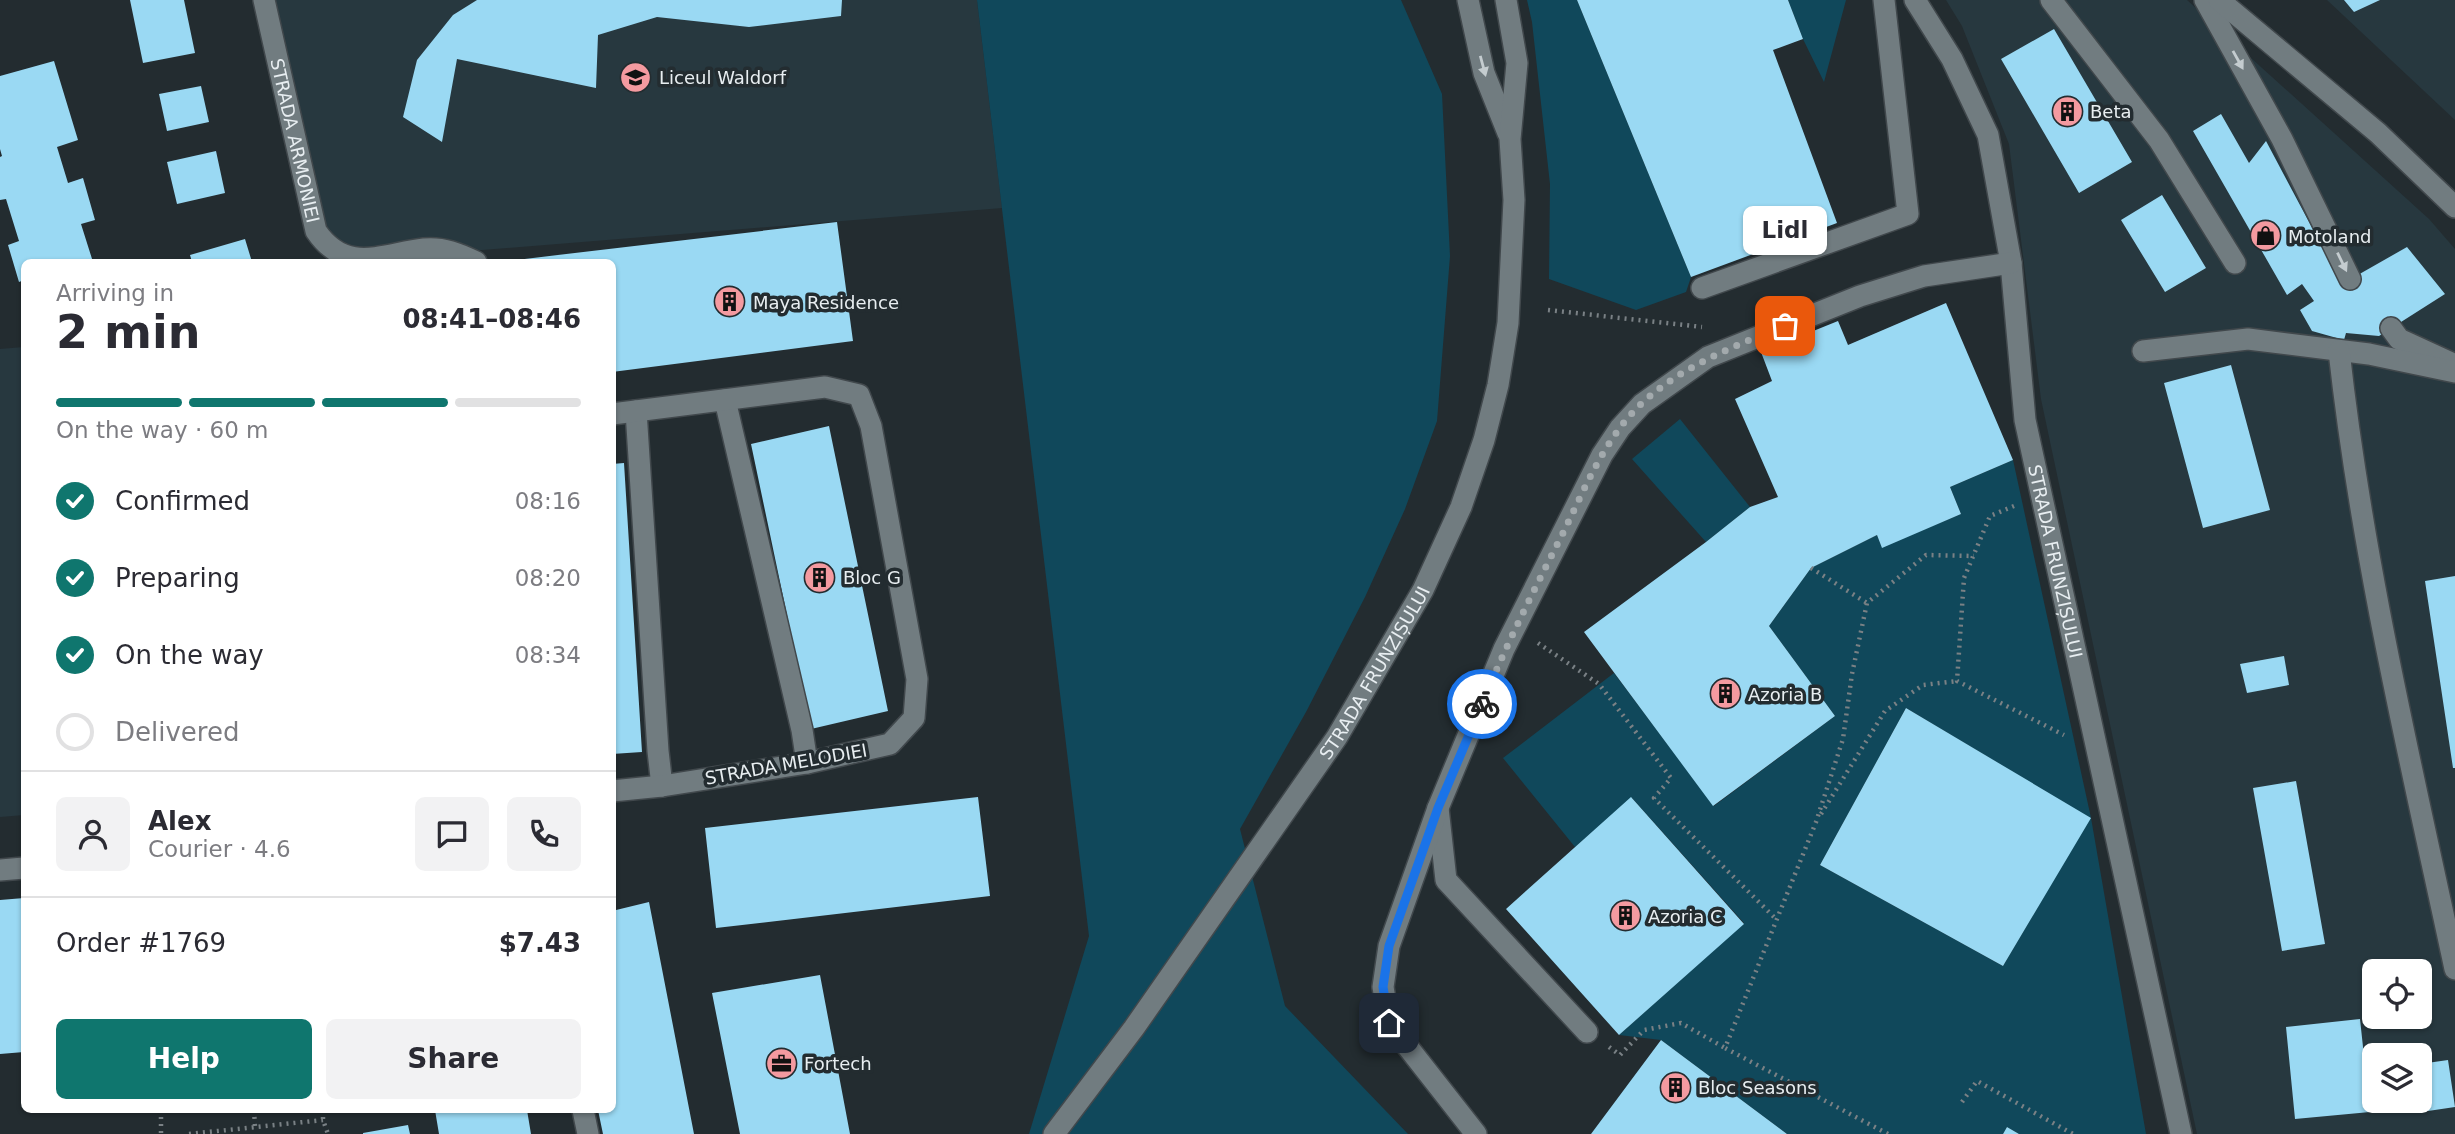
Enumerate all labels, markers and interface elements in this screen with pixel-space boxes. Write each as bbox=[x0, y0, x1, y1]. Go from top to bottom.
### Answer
one-way arrow bbox=[2232, 50, 2244, 69]
street label: STRADA ARMONIEI bbox=[267, 56, 324, 225]
one-way arrow bbox=[1478, 56, 1489, 78]
school or university icon: Liceul Waldorf bbox=[619, 60, 653, 94]
place label: Liceul Waldorf bbox=[659, 67, 787, 88]
building icon: Beta bbox=[2050, 94, 2084, 128]
place label: Beta bbox=[2090, 101, 2132, 122]
callout: Lidl bbox=[1743, 207, 1827, 256]
text: Lidl bbox=[1762, 217, 1808, 243]
shop icon: Motoland bbox=[2248, 219, 2282, 253]
place label: Motoland bbox=[2288, 226, 2371, 247]
one-way arrow bbox=[2336, 252, 2348, 272]
text: Arriving in bbox=[56, 280, 174, 306]
building icon: Maya Residence bbox=[713, 285, 747, 319]
place label: Maya Residence bbox=[753, 292, 899, 313]
pin bbox=[1755, 296, 1815, 356]
text: 08:41–08:46 bbox=[402, 304, 581, 334]
text: 2 min bbox=[56, 305, 200, 359]
icon: bag bbox=[1766, 307, 1804, 345]
text: On the way · 60 m bbox=[56, 417, 268, 443]
street label: STRADA FRUNZIȘULUI bbox=[2025, 462, 2087, 660]
icon: check bbox=[56, 482, 94, 520]
text: Confirmed bbox=[115, 486, 250, 516]
text: 08:16 bbox=[515, 488, 581, 514]
icon: check bbox=[56, 559, 94, 597]
building icon: Bloc G bbox=[803, 560, 837, 594]
text: Preparing bbox=[115, 563, 240, 593]
text: 08:20 bbox=[515, 565, 581, 591]
place label: Bloc G bbox=[843, 567, 901, 588]
street label: STRADA FRUNZIȘULUI bbox=[1314, 583, 1434, 763]
icon: check bbox=[56, 636, 94, 674]
text: On the way bbox=[115, 640, 264, 670]
text: 08:34 bbox=[515, 642, 581, 668]
courier bbox=[1447, 669, 1517, 739]
building icon: Azoria B bbox=[1708, 677, 1742, 711]
place label: Azoria B bbox=[1748, 684, 1822, 705]
icon: bike bbox=[1463, 685, 1501, 723]
text: Delivered bbox=[115, 717, 239, 747]
street label: STRADA MELODIEI bbox=[703, 739, 869, 789]
button: person bbox=[56, 797, 130, 871]
button: chat bbox=[415, 797, 489, 871]
button: phone bbox=[507, 797, 581, 871]
text: Alex bbox=[148, 806, 211, 836]
text: Courier · 4.6 bbox=[148, 836, 291, 862]
building icon: Azoria C bbox=[1608, 899, 1642, 933]
place label: Azoria C bbox=[1648, 906, 1723, 927]
text: Order #1769 bbox=[56, 928, 226, 958]
text: $7.43 bbox=[499, 928, 581, 958]
map controls bbox=[2362, 959, 2432, 1113]
button: locate bbox=[2362, 959, 2432, 1029]
pin bbox=[1359, 993, 1419, 1053]
icon: home bbox=[1370, 1004, 1408, 1042]
button: Help bbox=[56, 1019, 312, 1099]
button: Share bbox=[326, 1019, 581, 1099]
button: layers bbox=[2362, 1043, 2432, 1113]
office icon: Fortech bbox=[764, 1046, 798, 1080]
place label: Fortech bbox=[804, 1053, 872, 1074]
building icon: Bloc Seasons bbox=[1658, 1070, 1692, 1104]
place label: Bloc Seasons bbox=[1698, 1077, 1817, 1098]

